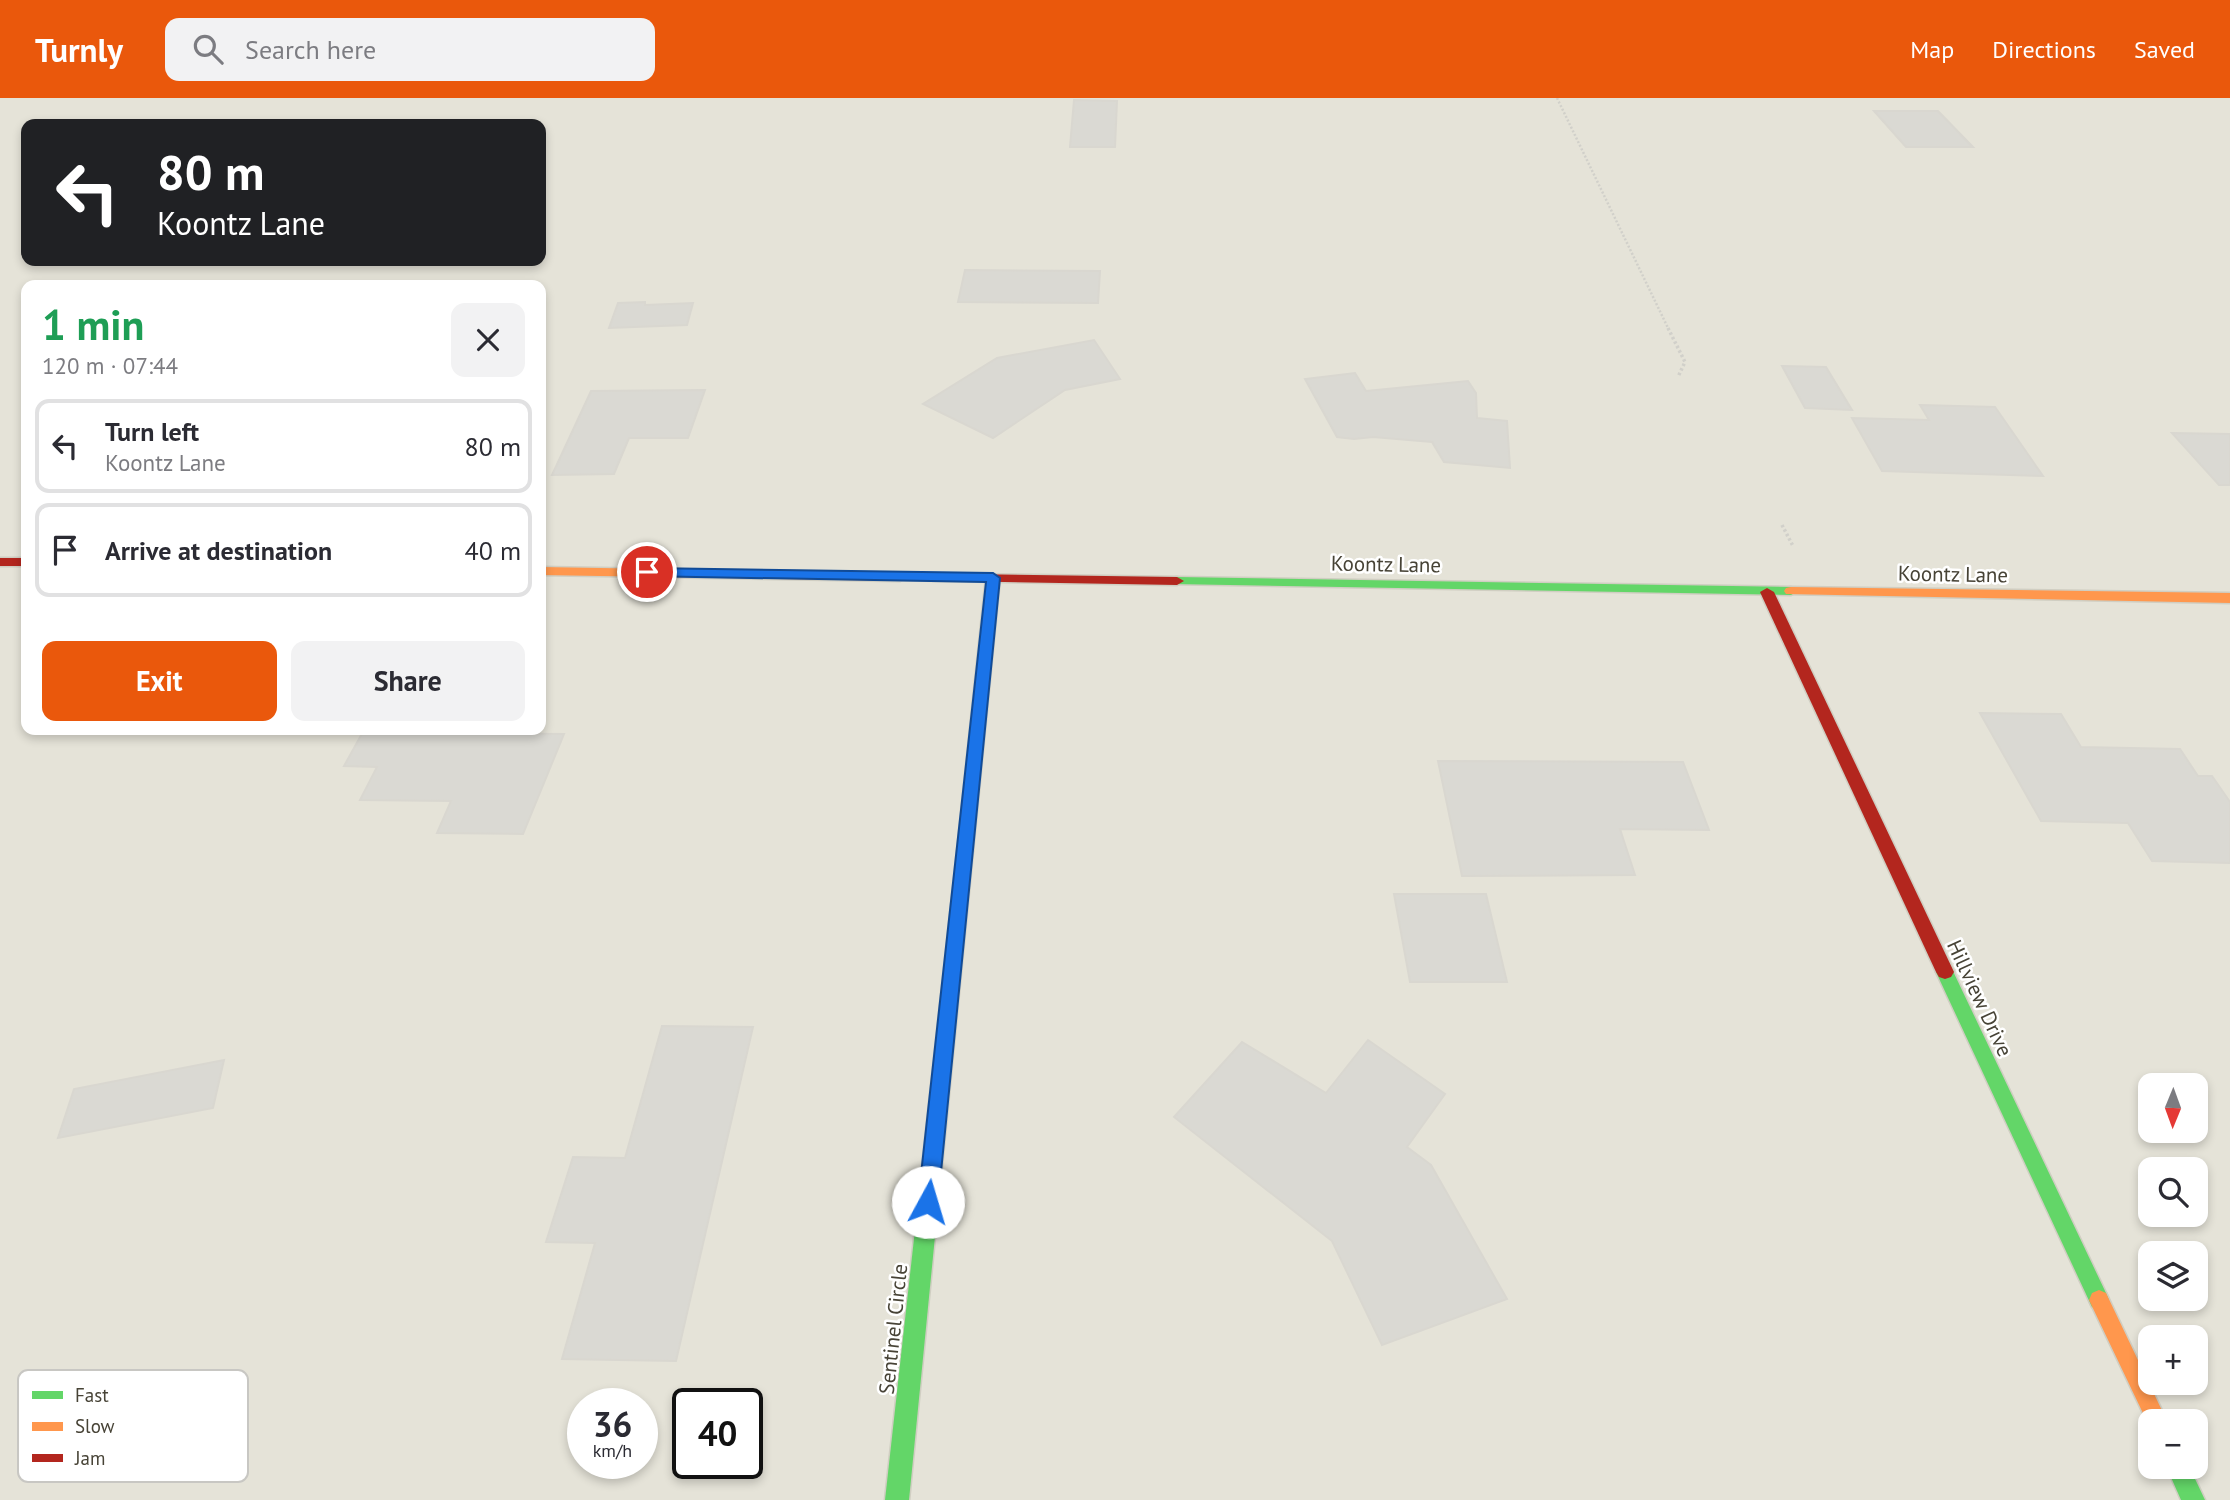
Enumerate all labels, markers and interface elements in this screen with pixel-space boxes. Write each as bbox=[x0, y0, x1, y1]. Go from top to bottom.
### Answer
search box bbox=[165, 18, 655, 81]
text: Turnly bbox=[35, 28, 123, 71]
icon: search bbox=[189, 30, 227, 68]
text: Search here bbox=[245, 33, 376, 66]
text: Map bbox=[1910, 34, 1954, 65]
text: Directions bbox=[1992, 34, 2096, 65]
text: Saved bbox=[2134, 34, 2195, 65]
text: 80 m bbox=[157, 140, 264, 204]
icon: left bbox=[42, 147, 133, 238]
text: Koontz Lane bbox=[157, 202, 325, 244]
text: 1 min bbox=[42, 297, 144, 352]
button: close bbox=[451, 303, 525, 377]
text: 120 m · 07:44 bbox=[42, 351, 178, 380]
text: Turn left bbox=[105, 415, 199, 448]
icon: left bbox=[46, 427, 84, 465]
text: 80 m bbox=[465, 430, 521, 463]
text: Koontz Lane bbox=[105, 448, 226, 477]
icon: arrive bbox=[46, 531, 84, 569]
text: Arrive at destination bbox=[105, 534, 332, 567]
text: 40 m bbox=[465, 534, 521, 567]
pin bbox=[617, 542, 677, 602]
street label: Koontz Lane bbox=[1331, 550, 1441, 578]
icon: arrive bbox=[628, 553, 666, 591]
street label: Koontz Lane bbox=[1898, 560, 2008, 588]
button: Exit bbox=[42, 641, 277, 721]
button: Share bbox=[291, 641, 525, 721]
street label: Hillview Drive bbox=[1941, 935, 2019, 1061]
north arrow bbox=[2138, 1073, 2208, 1143]
map controls bbox=[2138, 1073, 2208, 1479]
button: search bbox=[2138, 1157, 2208, 1227]
position arrow bbox=[891, 1165, 965, 1239]
button: layers bbox=[2138, 1241, 2208, 1311]
street label: Sentinel Circle bbox=[873, 1262, 913, 1396]
button: + bbox=[2138, 1325, 2208, 1395]
legend bbox=[18, 1370, 248, 1482]
text: Fast bbox=[75, 1383, 109, 1407]
speed limit sign: 40 bbox=[672, 1388, 763, 1479]
text: 36 bbox=[593, 1401, 632, 1447]
button: − bbox=[2138, 1409, 2208, 1479]
text: Slow bbox=[75, 1414, 115, 1438]
text: km/h bbox=[593, 1439, 632, 1462]
text: Jam bbox=[74, 1446, 105, 1470]

